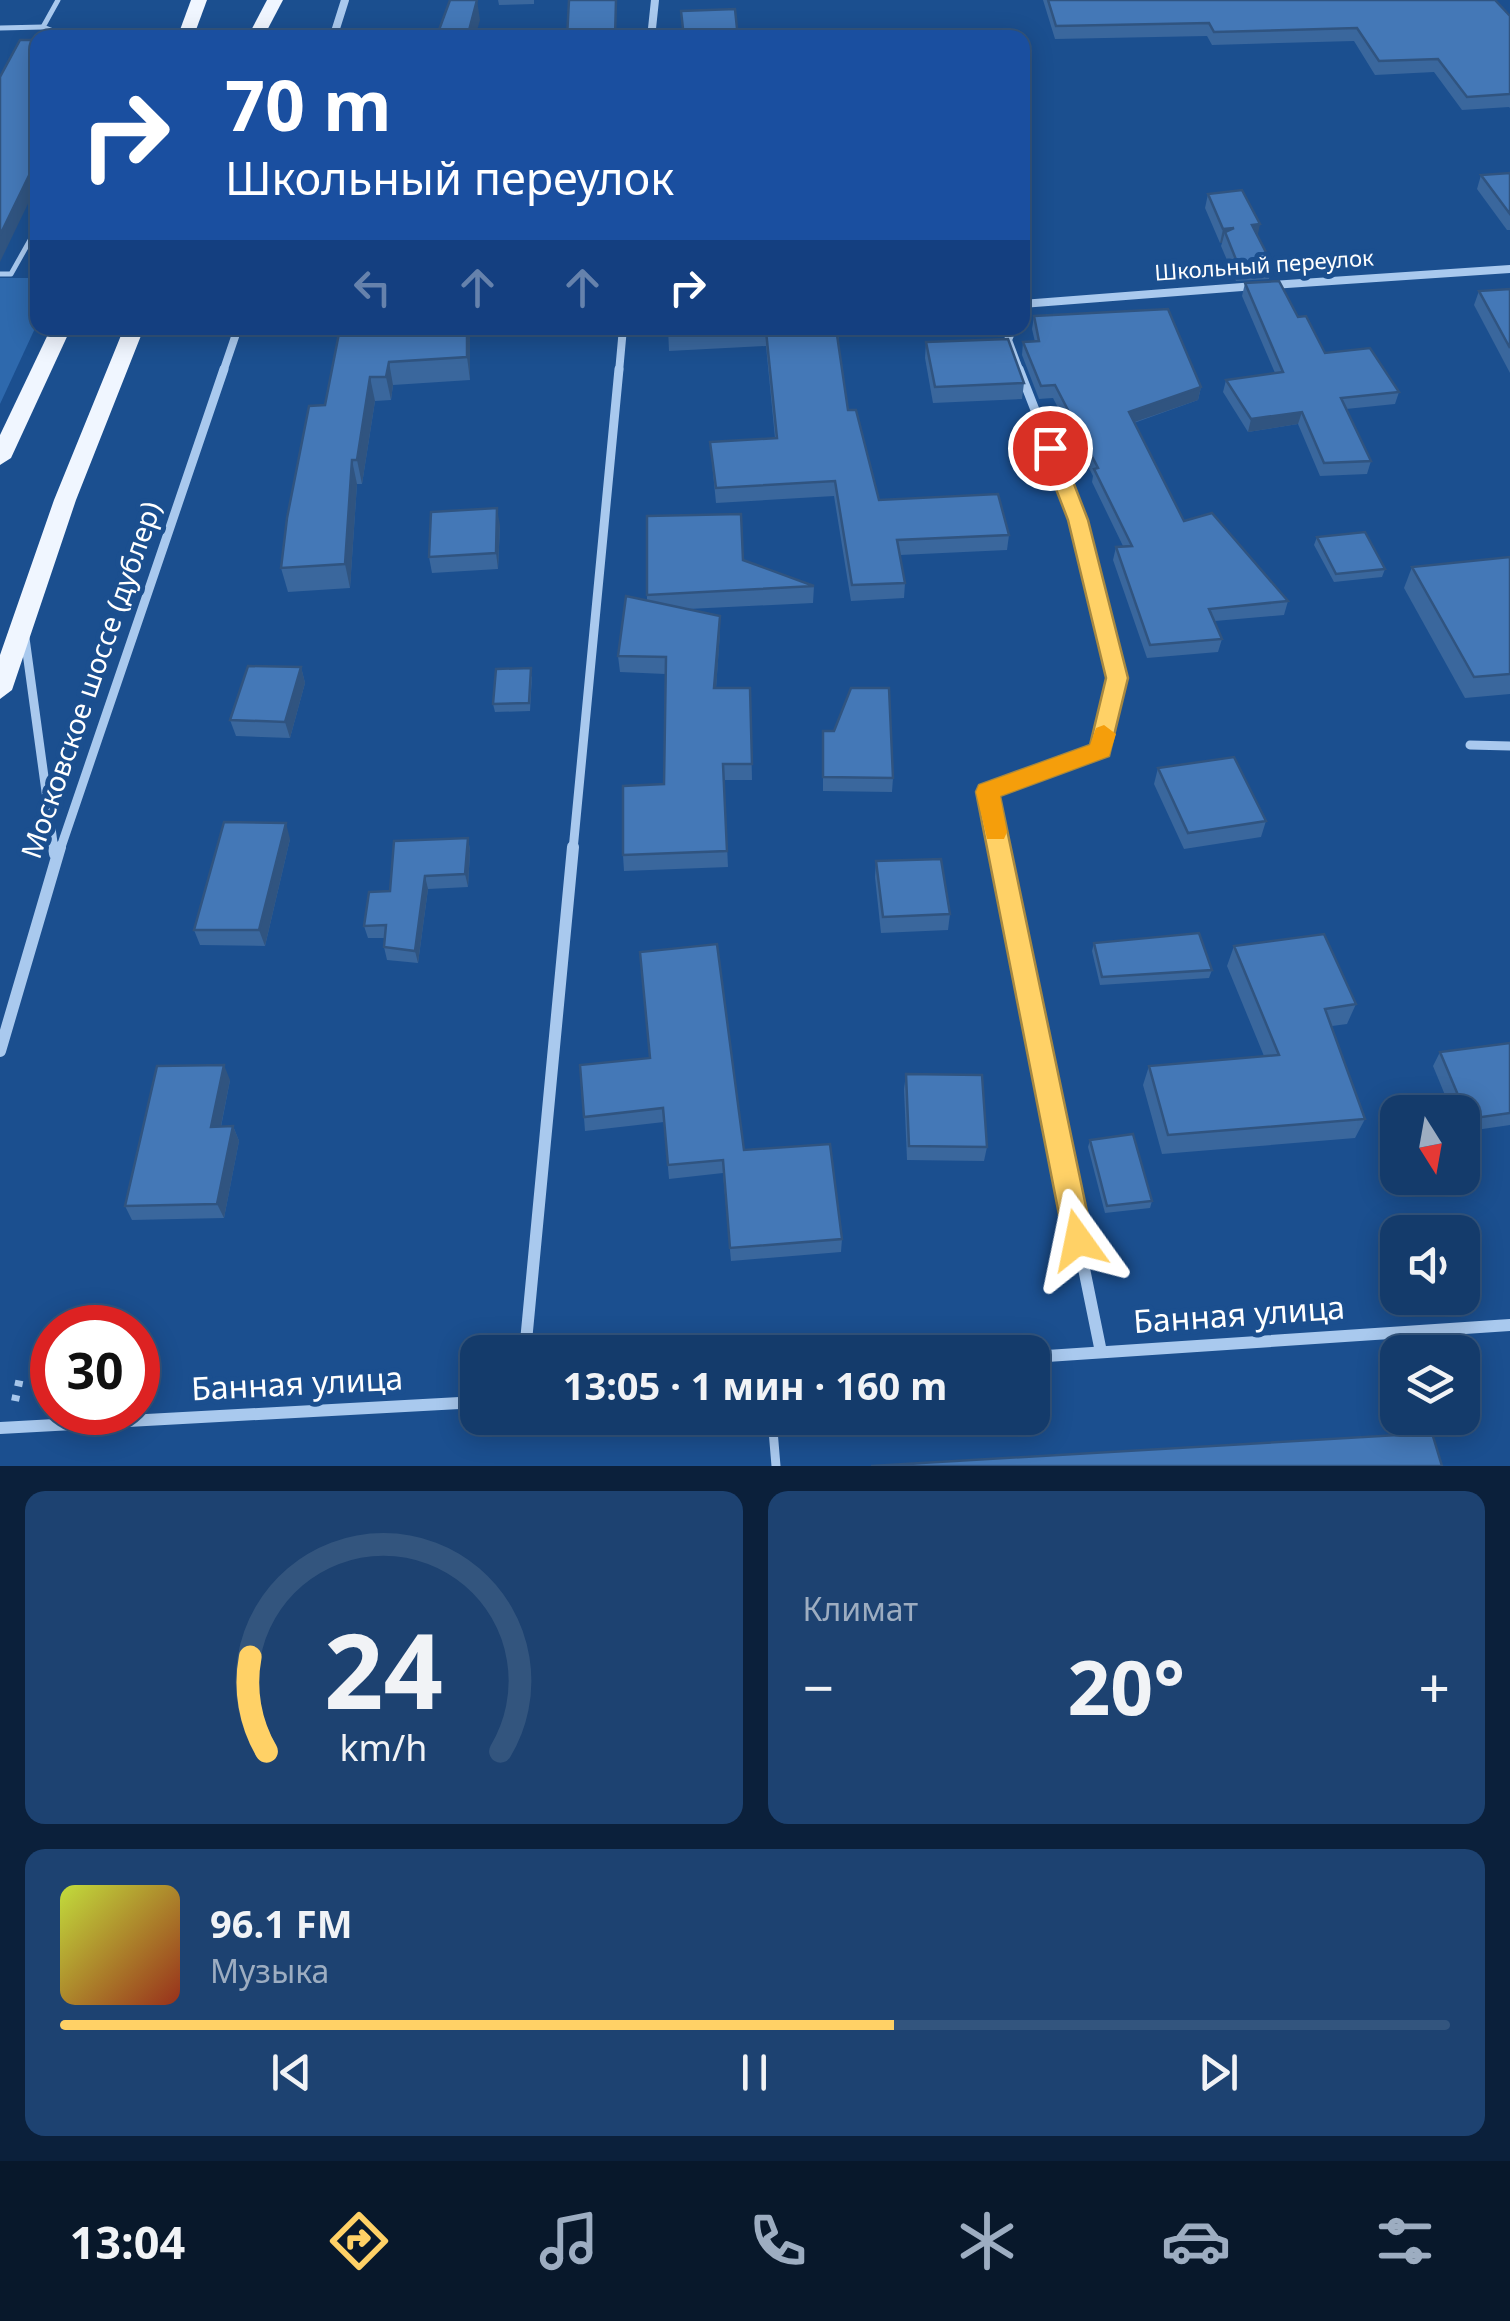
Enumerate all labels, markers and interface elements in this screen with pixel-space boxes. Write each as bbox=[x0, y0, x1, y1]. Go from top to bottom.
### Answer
text: 70 m bbox=[225, 56, 392, 152]
icon: right bbox=[60, 70, 190, 200]
text: Школьный переулок bbox=[225, 147, 674, 208]
street label: Школьный переулок bbox=[1153, 241, 1375, 287]
icon: left bbox=[345, 260, 400, 315]
icon: ahead bbox=[450, 260, 505, 315]
icon: ahead bbox=[555, 260, 610, 315]
icon: right bbox=[660, 260, 715, 315]
pin bbox=[1008, 406, 1093, 491]
icon: arrive bbox=[1023, 421, 1078, 476]
street label: Московское шоссе (дублер) bbox=[11, 496, 169, 863]
north arrow bbox=[1380, 1095, 1480, 1195]
map controls bbox=[1380, 1095, 1480, 1435]
position arrow bbox=[1026, 1188, 1130, 1292]
button: sound bbox=[1380, 1215, 1480, 1315]
street label: Банная улица bbox=[1132, 1285, 1346, 1342]
speed limit sign: 30 bbox=[30, 1305, 160, 1435]
button: layers bbox=[1380, 1335, 1480, 1435]
street label: Банная улица bbox=[190, 1355, 404, 1410]
text: 13:05 · 1 мин · 160 m bbox=[563, 1359, 947, 1411]
text: Климат bbox=[803, 1587, 918, 1630]
text: 24 bbox=[324, 1598, 443, 1739]
text: 20° bbox=[1067, 1635, 1185, 1737]
text: − bbox=[803, 1649, 834, 1724]
text: + bbox=[1419, 1649, 1450, 1724]
text: km/h bbox=[340, 1723, 428, 1771]
text: 96.1 FM bbox=[210, 1897, 352, 1949]
text: Музыка bbox=[210, 1949, 329, 1992]
icon: previous bbox=[264, 2045, 319, 2100]
icon: pause bbox=[727, 2045, 782, 2100]
icon: next bbox=[1191, 2045, 1246, 2100]
icon: directions bbox=[324, 2206, 394, 2276]
icon: music bbox=[534, 2206, 604, 2276]
icon: phone bbox=[743, 2206, 813, 2276]
icon: climate bbox=[952, 2206, 1022, 2276]
icon: car bbox=[1161, 2206, 1231, 2276]
icon: filters bbox=[1370, 2206, 1440, 2276]
text: 13:04 bbox=[70, 2211, 185, 2272]

